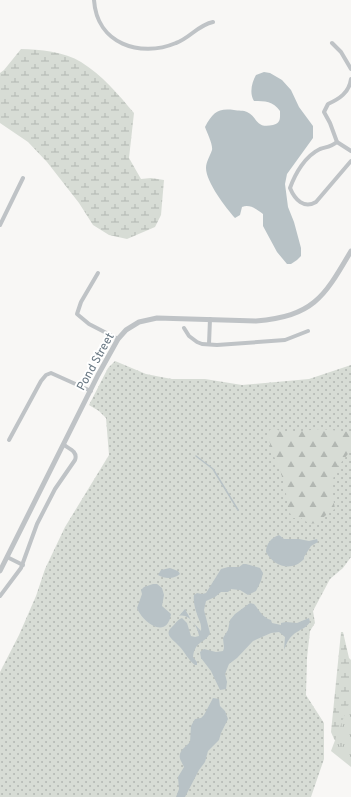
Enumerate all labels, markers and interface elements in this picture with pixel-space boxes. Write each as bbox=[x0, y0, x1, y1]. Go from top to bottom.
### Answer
street label: Pond Street bbox=[74, 330, 118, 394]

